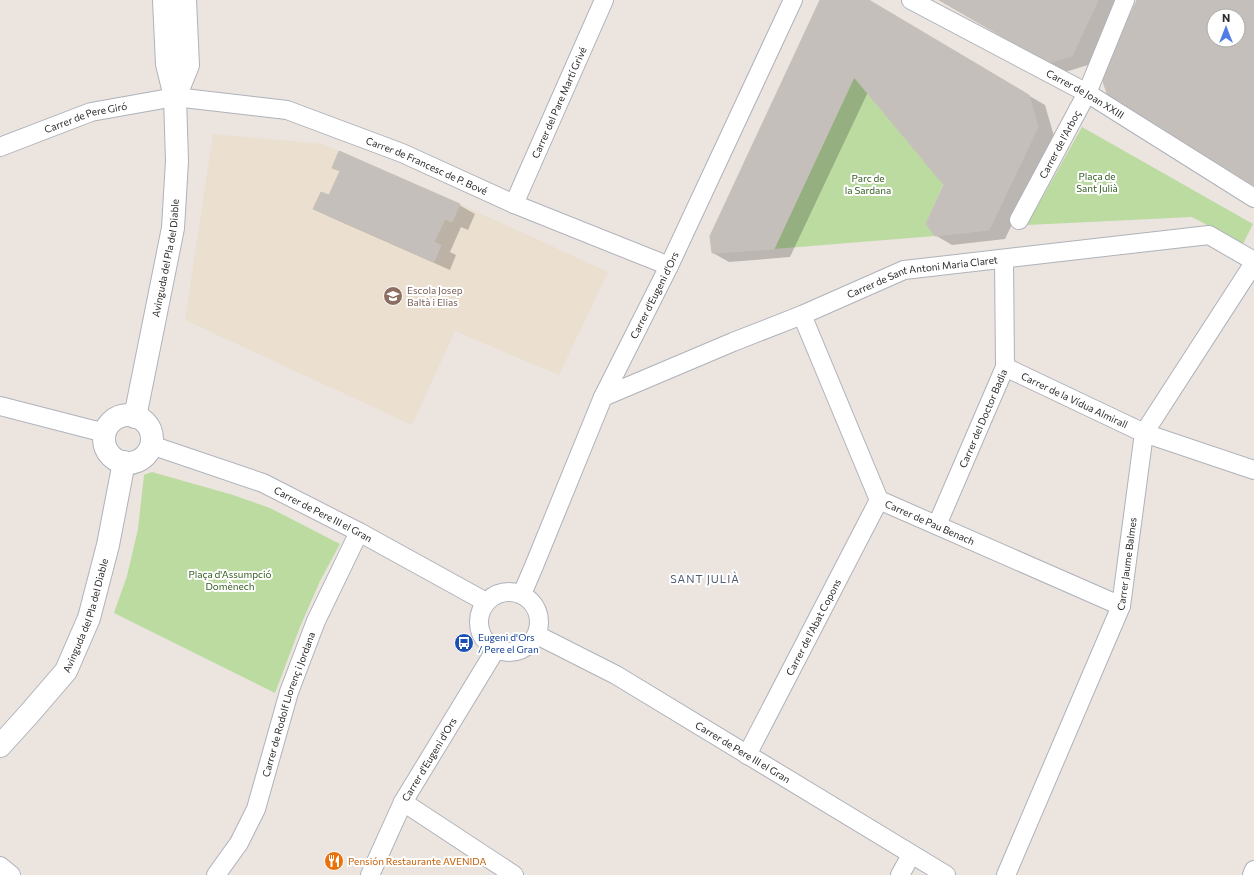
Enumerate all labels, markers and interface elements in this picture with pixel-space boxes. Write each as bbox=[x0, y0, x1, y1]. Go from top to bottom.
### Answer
north arrow bbox=[1206, 8, 1246, 48]
text: N bbox=[1222, 11, 1230, 24]
street label: Carrer del Pare Martí Grivé bbox=[529, 45, 589, 160]
street label: Carrer de Joan XXIII bbox=[1044, 67, 1126, 121]
street label: Carrer de Pere Giró bbox=[43, 100, 128, 135]
street label: Carrer de l'Arboç bbox=[1036, 108, 1083, 180]
street label: Carrer de Francesc de P. Bové bbox=[364, 134, 489, 197]
park label: Plaça de Sant Julià bbox=[1076, 170, 1118, 194]
park label: Parc de la Sardana bbox=[845, 172, 891, 196]
street label: Avinguda del Pla del Diable bbox=[149, 199, 181, 318]
street label: Carrer d'Eugeni d'Ors bbox=[627, 249, 681, 341]
street label: Carrer de Sant Antoni Maria Claret bbox=[845, 253, 998, 300]
place label: Escola Josep Baltà i Elias bbox=[407, 284, 463, 308]
school or university icon: Escola Josep Baltà i Elias bbox=[382, 285, 404, 307]
street label: Carrer del Doctor Badia bbox=[956, 367, 1009, 470]
street label: Carrer de la Vídua Almirall bbox=[1019, 370, 1130, 430]
street label: Carrer de Pere III el Gran bbox=[272, 484, 374, 544]
street label: Carrer de Pau Benach bbox=[883, 497, 977, 547]
street label: Carrer Jaume Balmes bbox=[1114, 516, 1139, 612]
street label: Avinguda del Pla del Diable bbox=[60, 557, 110, 674]
park label: Plaça d'Assumpció Domènech bbox=[188, 568, 272, 592]
district label: SANT JULIÀ bbox=[670, 571, 740, 586]
street label: Carrer de l'Abat Copons bbox=[783, 576, 843, 678]
street label: Carrer de Rodolf Llorenç i Jordana bbox=[259, 630, 317, 778]
place label: Eugeni d'Ors / Pere el Gran bbox=[478, 631, 539, 655]
bus stop icon: Eugeni d'Ors / Pere el Gran bbox=[453, 632, 475, 654]
street label: Carrer d'Eugeni d'Ors bbox=[399, 715, 459, 803]
street label: Carrer de Pere III el Gran bbox=[693, 719, 793, 785]
restaurant icon: Pensión Restaurante AVENIDA bbox=[323, 850, 345, 872]
place label: Pensión Restaurante AVENIDA bbox=[348, 855, 486, 867]

